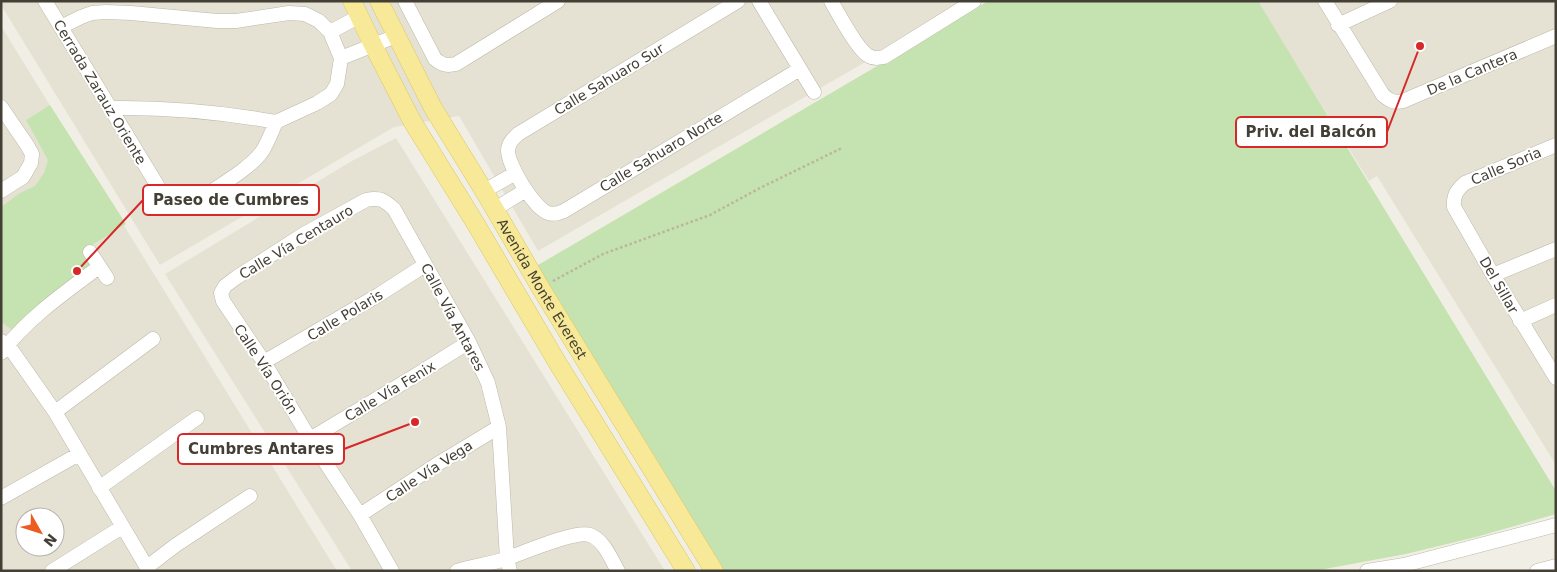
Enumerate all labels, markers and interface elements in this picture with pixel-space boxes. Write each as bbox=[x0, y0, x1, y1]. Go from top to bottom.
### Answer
street label: Cerrada Zarauz Oriente bbox=[50, 17, 150, 167]
street label: Calle Sahuaro Sur bbox=[551, 40, 667, 118]
street label: De la Cantera bbox=[1424, 46, 1520, 98]
street label: Calle Sahuaro Norte bbox=[597, 109, 725, 195]
callout: Priv. del Balcón bbox=[1236, 117, 1387, 147]
text: Priv. del Balcón bbox=[1246, 123, 1376, 141]
street label: Calle Soria bbox=[1468, 144, 1544, 188]
callout: Paseo de Cumbres bbox=[143, 185, 319, 215]
text: Paseo de Cumbres bbox=[153, 191, 309, 209]
street label: Calle Vía Centauro bbox=[236, 202, 356, 282]
street label: Avenida Monte Everest bbox=[494, 216, 591, 363]
street label: Del Sillar bbox=[1476, 254, 1522, 316]
street label: Calle Vía Antares bbox=[418, 260, 488, 374]
street label: Calle Polaris bbox=[304, 286, 386, 344]
street label: Calle Vía Orión bbox=[231, 321, 301, 417]
street label: Calle Vía Fenix bbox=[342, 358, 438, 424]
callout: Cumbres Antares bbox=[178, 434, 344, 464]
street label: Calle Vía Vega bbox=[383, 437, 475, 505]
text: Cumbres Antares bbox=[188, 440, 334, 458]
north arrow bbox=[15, 507, 65, 557]
text: N bbox=[40, 531, 60, 550]

